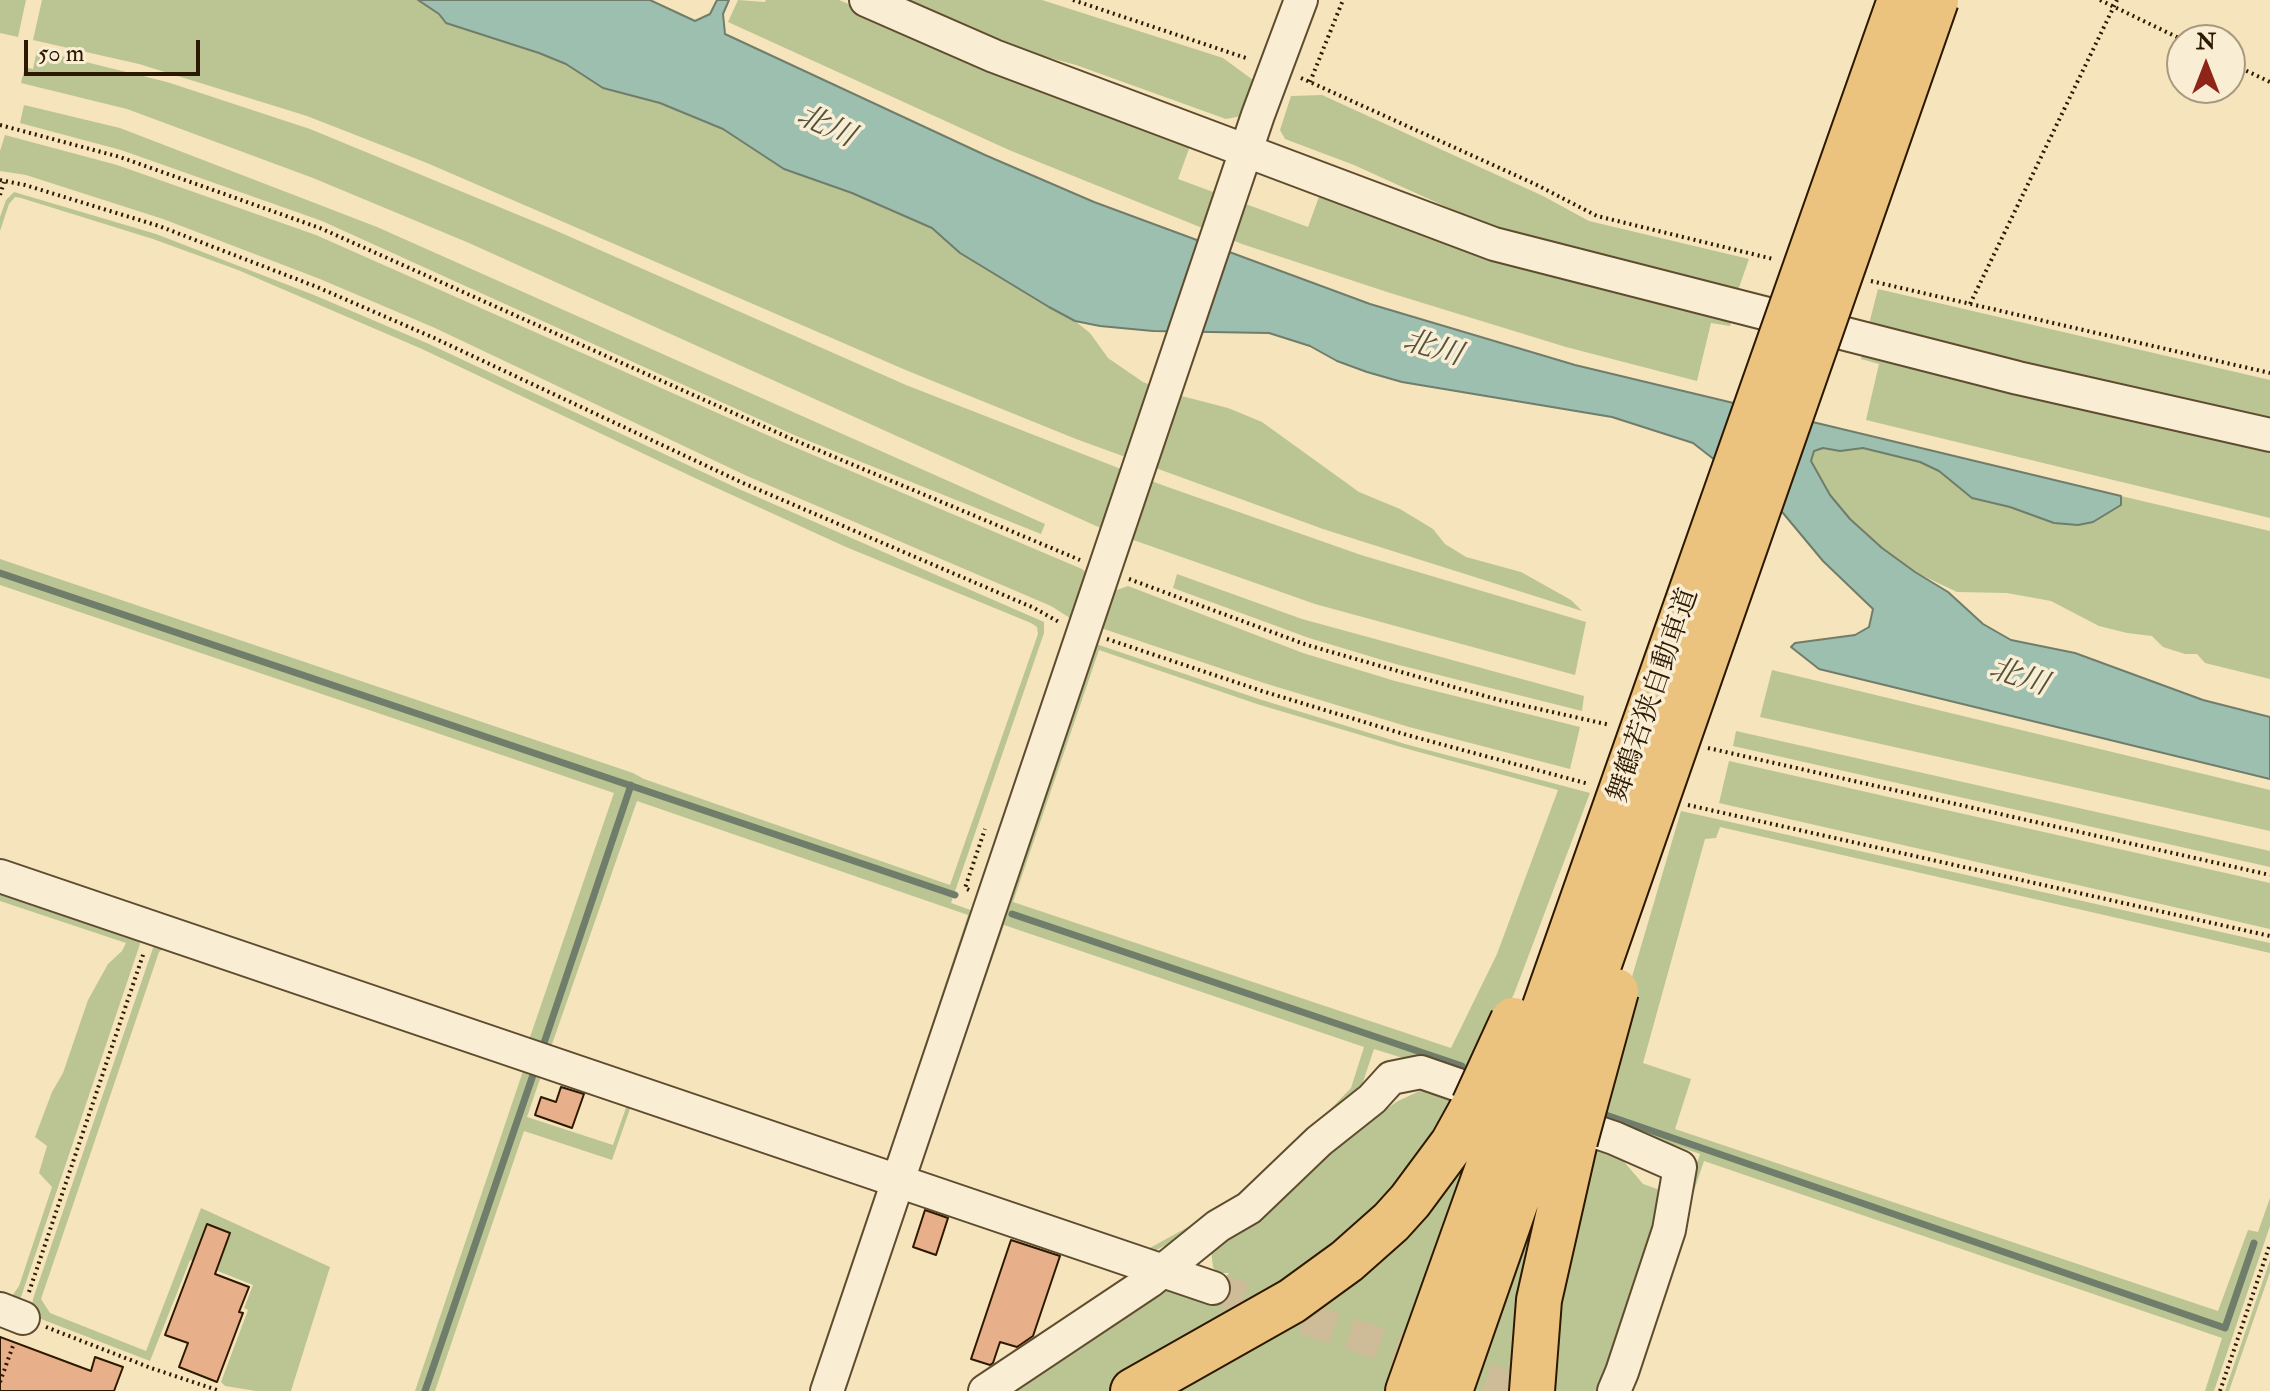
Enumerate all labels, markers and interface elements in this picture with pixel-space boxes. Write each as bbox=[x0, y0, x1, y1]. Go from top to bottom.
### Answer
scale bar bbox=[28, 24, 204, 74]
north arrow bbox=[2166, 24, 2246, 104]
text: N bbox=[2196, 28, 2216, 56]
text: 50 m bbox=[38, 38, 84, 69]
water label: 北川 bbox=[790, 99, 860, 157]
water label: 北川 bbox=[1398, 324, 1466, 376]
street label: 舞鶴若狭自動車道 bbox=[1603, 585, 1707, 807]
water label: 北川 bbox=[1984, 653, 2052, 705]

